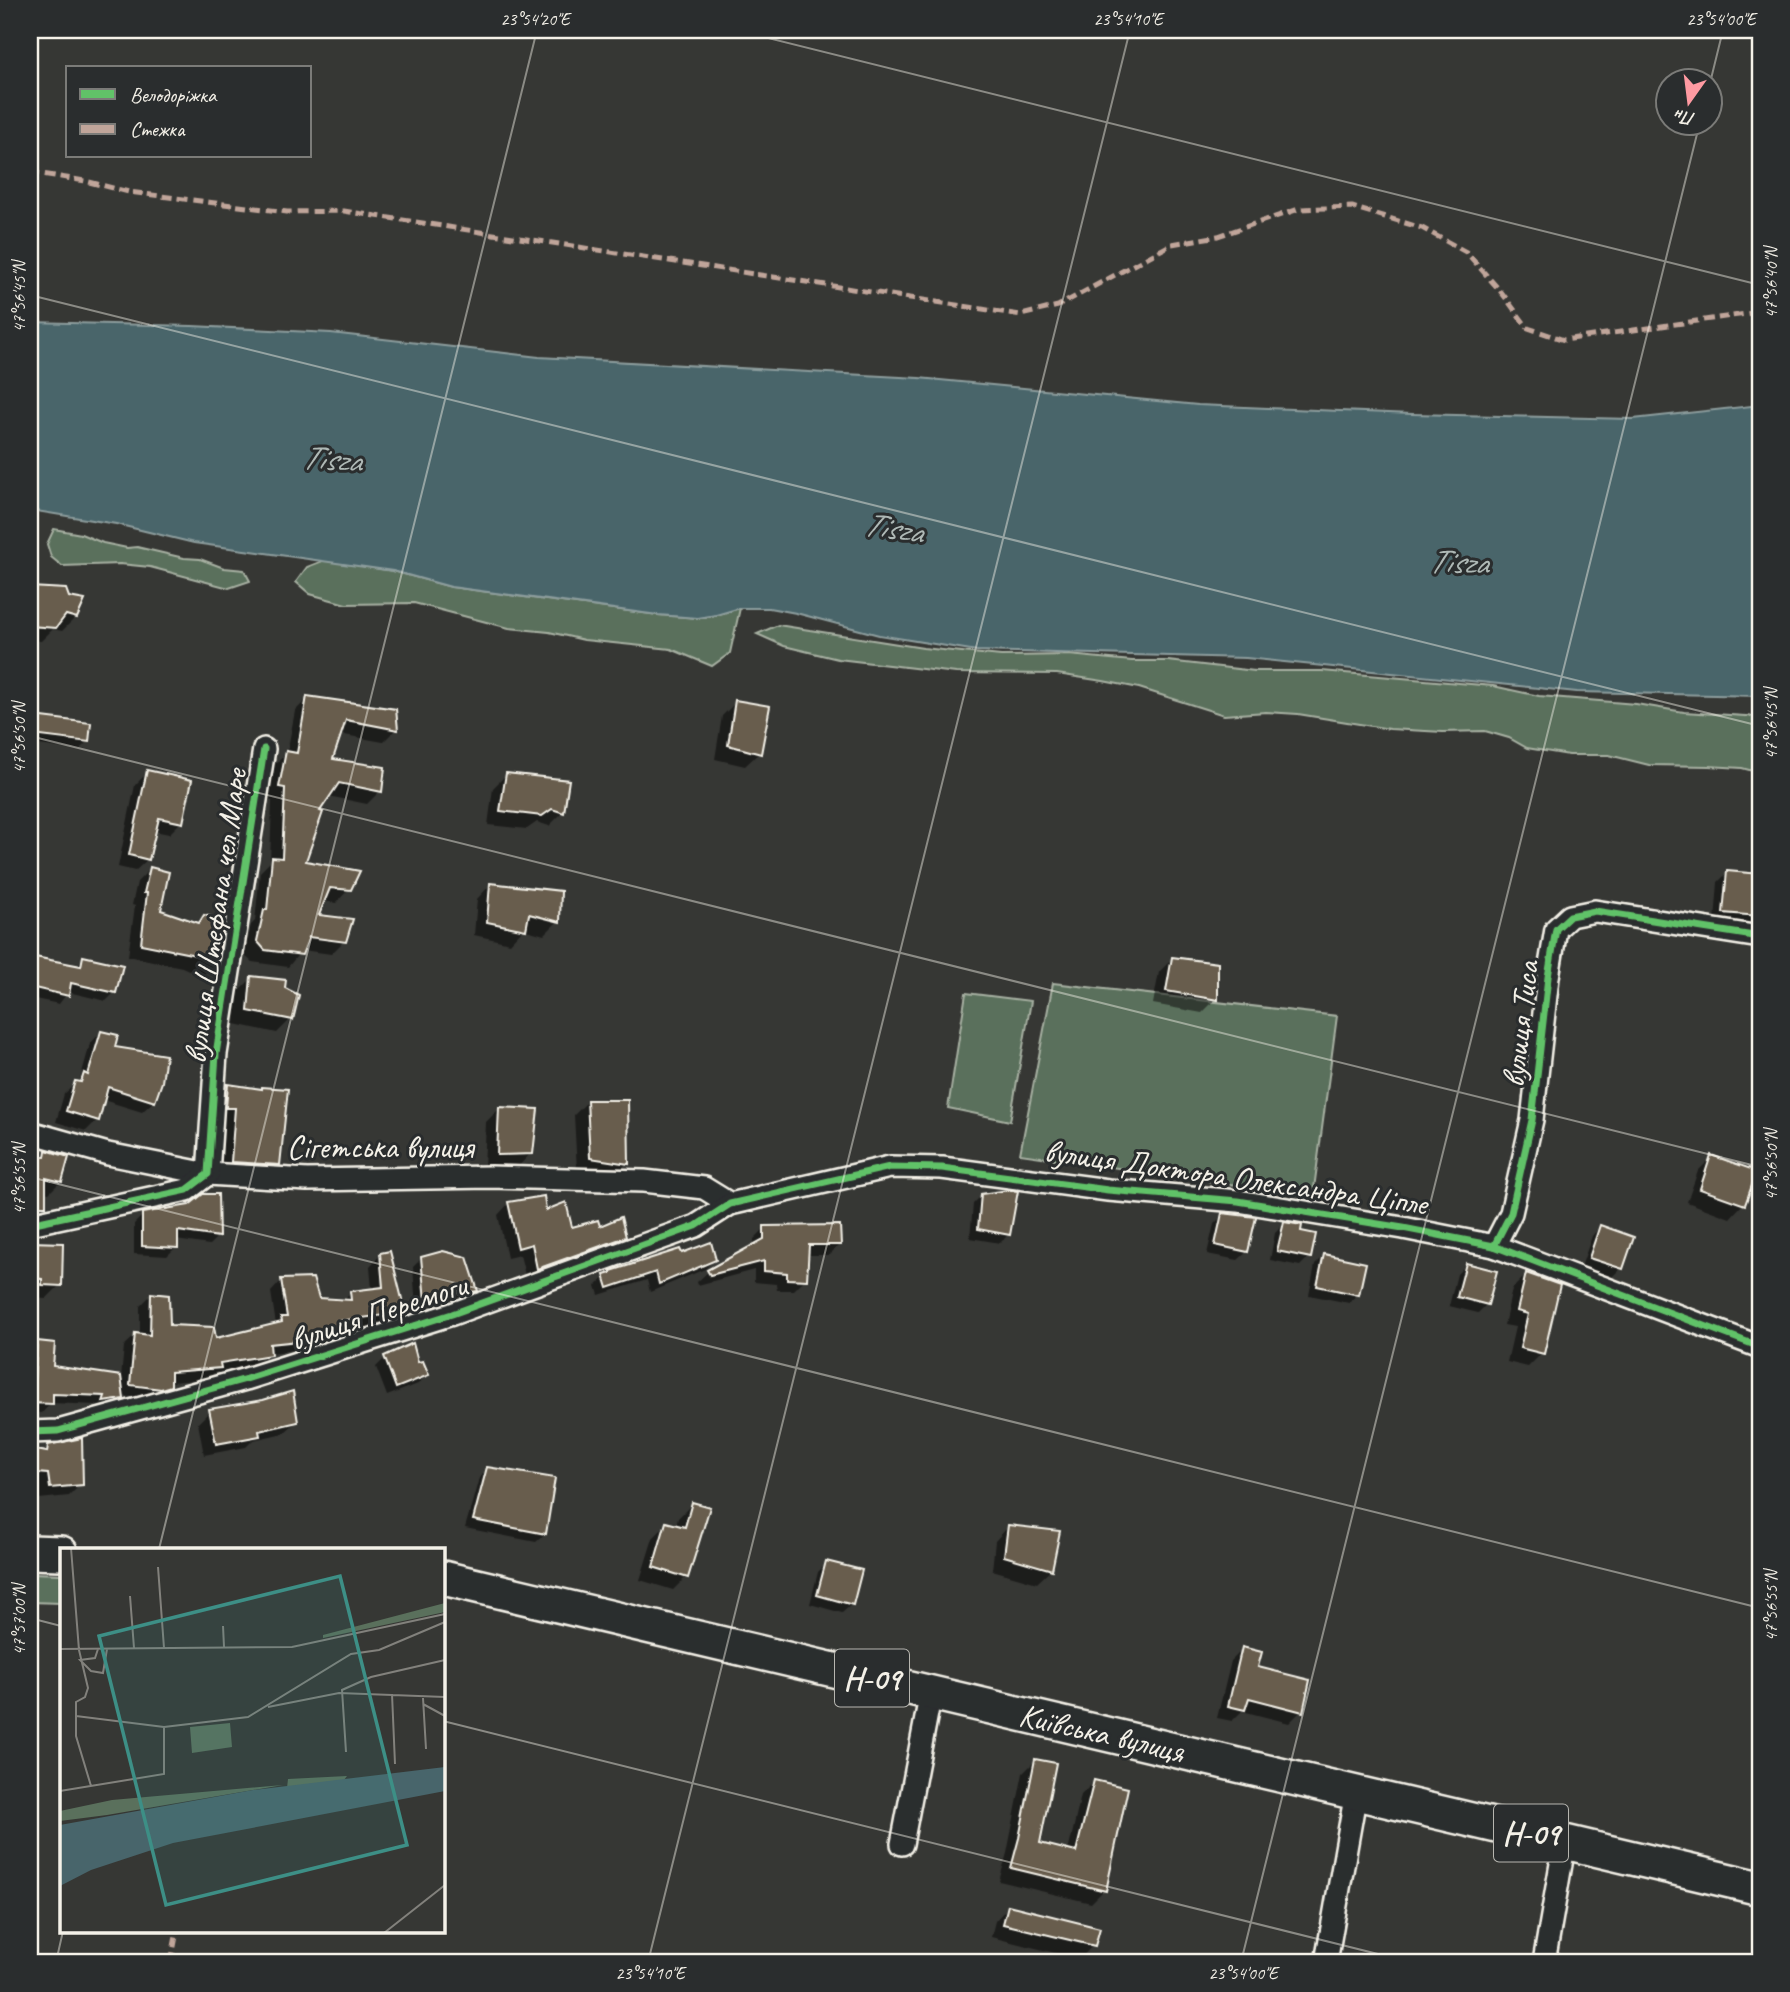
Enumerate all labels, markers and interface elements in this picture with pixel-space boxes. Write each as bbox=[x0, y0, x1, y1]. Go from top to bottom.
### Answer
text: 23°54'20"E bbox=[500, 8, 572, 30]
text: 23°54'10"E bbox=[1093, 8, 1165, 30]
text: 23°54'00"E bbox=[1686, 8, 1758, 30]
legend bbox=[66, 66, 312, 158]
north arrow bbox=[1654, 66, 1724, 136]
text: Велодоріжка bbox=[130, 82, 218, 108]
text: Пн bbox=[1671, 103, 1698, 132]
text: Стежка bbox=[130, 116, 186, 142]
text: 47°56'40"N bbox=[1760, 244, 1782, 318]
text: 47°56'45"N bbox=[8, 258, 30, 332]
water label: Tisza bbox=[300, 434, 365, 483]
water label: Tisza bbox=[860, 501, 929, 555]
water label: Tisza bbox=[1427, 538, 1491, 585]
text: 47°56'45"N bbox=[1760, 685, 1782, 759]
text: 47°56'50"N bbox=[8, 699, 30, 773]
street label: вулиця Штефана чел Маре bbox=[174, 764, 257, 1066]
street label: вулиця Тиса bbox=[1491, 957, 1549, 1090]
street label: Сігетська вулиця bbox=[287, 1126, 476, 1168]
text: 47°56'50"N bbox=[1760, 1126, 1782, 1200]
street label: вулиця Доктора Олександра Ціпле bbox=[1042, 1129, 1432, 1225]
text: 47°56'55"N bbox=[8, 1140, 30, 1214]
street label: вулиця Перемоги bbox=[285, 1263, 474, 1360]
inset map bbox=[60, 1548, 444, 1932]
text: 47°56'55"N bbox=[1760, 1567, 1782, 1641]
text: 47°57'00"N bbox=[8, 1581, 30, 1655]
road number: Н-09 bbox=[835, 1650, 909, 1707]
street label: Київська вулиця bbox=[1015, 1694, 1189, 1773]
road number: Н-09 bbox=[1494, 1804, 1568, 1861]
text: 23°54'10"E bbox=[615, 1962, 687, 1984]
text: 23°54'00"E bbox=[1208, 1962, 1280, 1984]

